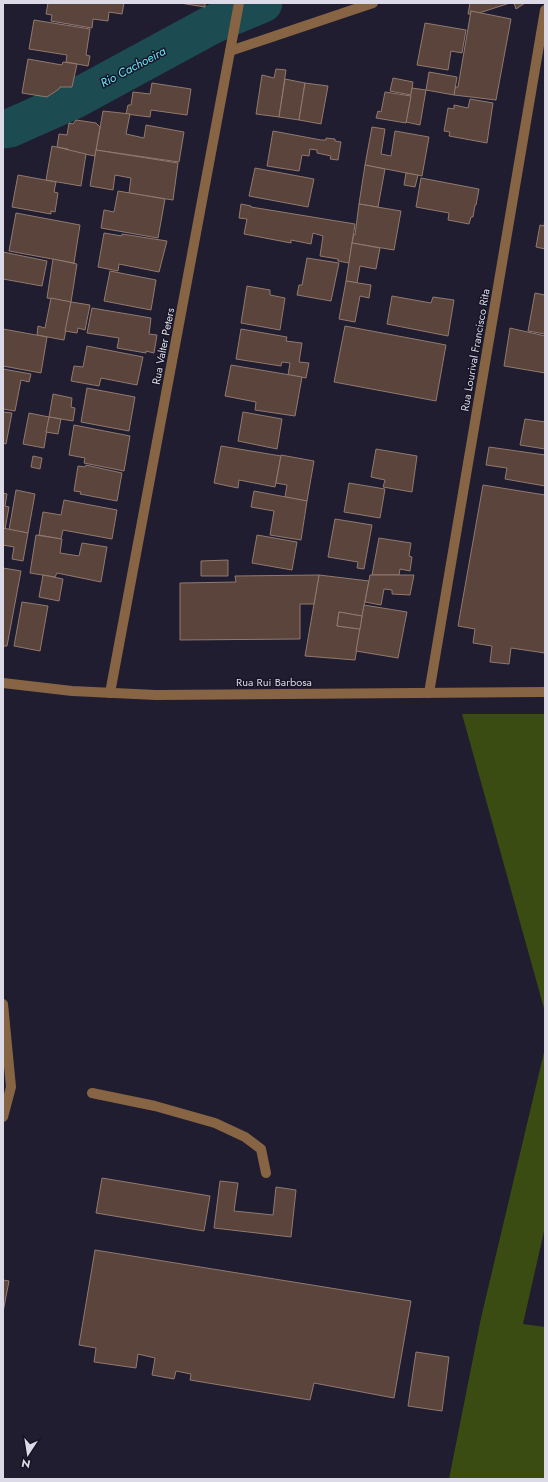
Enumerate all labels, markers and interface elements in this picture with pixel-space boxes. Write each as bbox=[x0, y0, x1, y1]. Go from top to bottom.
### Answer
water label: Rio Cachoeira bbox=[97, 42, 169, 92]
street label: Rua Lourival Francisco Rita bbox=[456, 288, 494, 412]
street label: Rua Valter Peters bbox=[148, 306, 178, 386]
street label: Rua Rui Barbosa bbox=[236, 674, 312, 690]
north arrow bbox=[8, 1434, 48, 1474]
text: N bbox=[20, 1455, 32, 1473]

